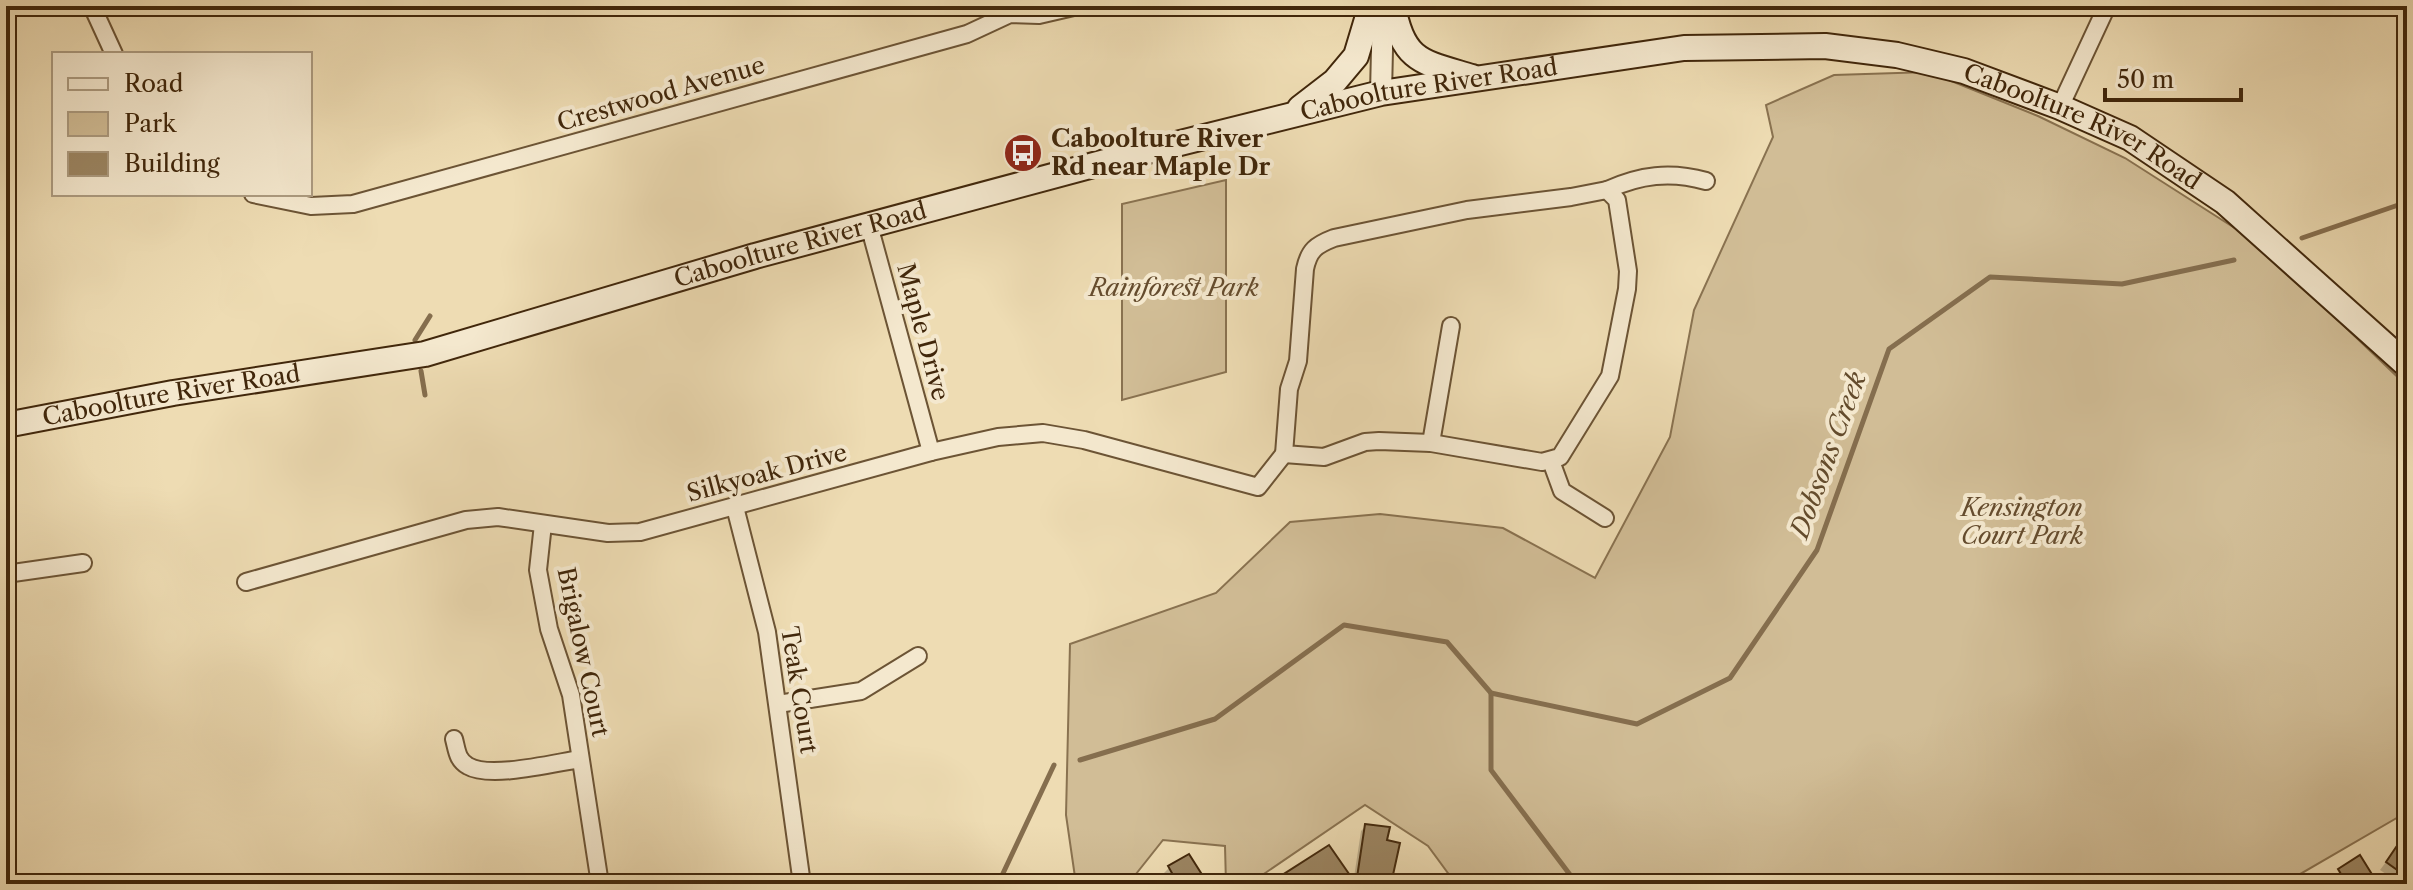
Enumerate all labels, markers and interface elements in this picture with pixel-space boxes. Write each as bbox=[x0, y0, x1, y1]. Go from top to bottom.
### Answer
street label: Crestwood Avenue bbox=[554, 50, 768, 137]
legend bbox=[52, 52, 312, 196]
street label: Caboolture River Road bbox=[1297, 52, 1560, 127]
scale bar bbox=[2105, 52, 2241, 102]
street label: Caboolture River Road bbox=[1960, 57, 2207, 196]
text: 50 m bbox=[2117, 65, 2174, 94]
text: Road bbox=[124, 69, 184, 98]
text: Park bbox=[124, 109, 177, 138]
place label: Caboolture River Rd near Maple Dr bbox=[1051, 124, 1270, 181]
bus stop icon: Caboolture River Rd near Maple Dr bbox=[1002, 132, 1044, 174]
text: Building bbox=[124, 149, 220, 178]
street label: Caboolture River Road bbox=[670, 195, 930, 293]
street label: Maple Drive bbox=[891, 260, 956, 404]
park label: Rainforest Park bbox=[1087, 273, 1259, 302]
street label: Caboolture River Road bbox=[40, 358, 302, 432]
water label: Dobsons Creek bbox=[1782, 367, 1873, 544]
street label: Silkyoak Drive bbox=[684, 437, 850, 508]
park label: Kensington Court Park bbox=[1959, 493, 2084, 550]
street label: Brigalow Court bbox=[551, 564, 616, 740]
street label: Teak Court bbox=[775, 624, 824, 756]

